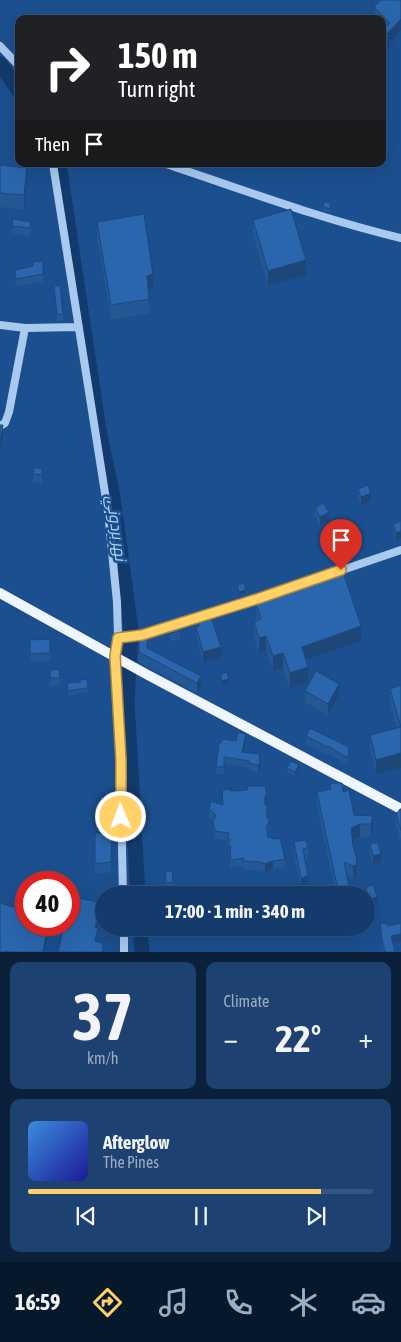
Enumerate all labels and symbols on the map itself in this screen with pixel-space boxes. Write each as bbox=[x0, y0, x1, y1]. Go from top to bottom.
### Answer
water label: نهر بردوني bbox=[100, 494, 131, 564]
pin bbox=[320, 519, 362, 570]
position arrow bbox=[94, 790, 146, 842]
speed limit sign: 40 bbox=[15, 871, 80, 936]

